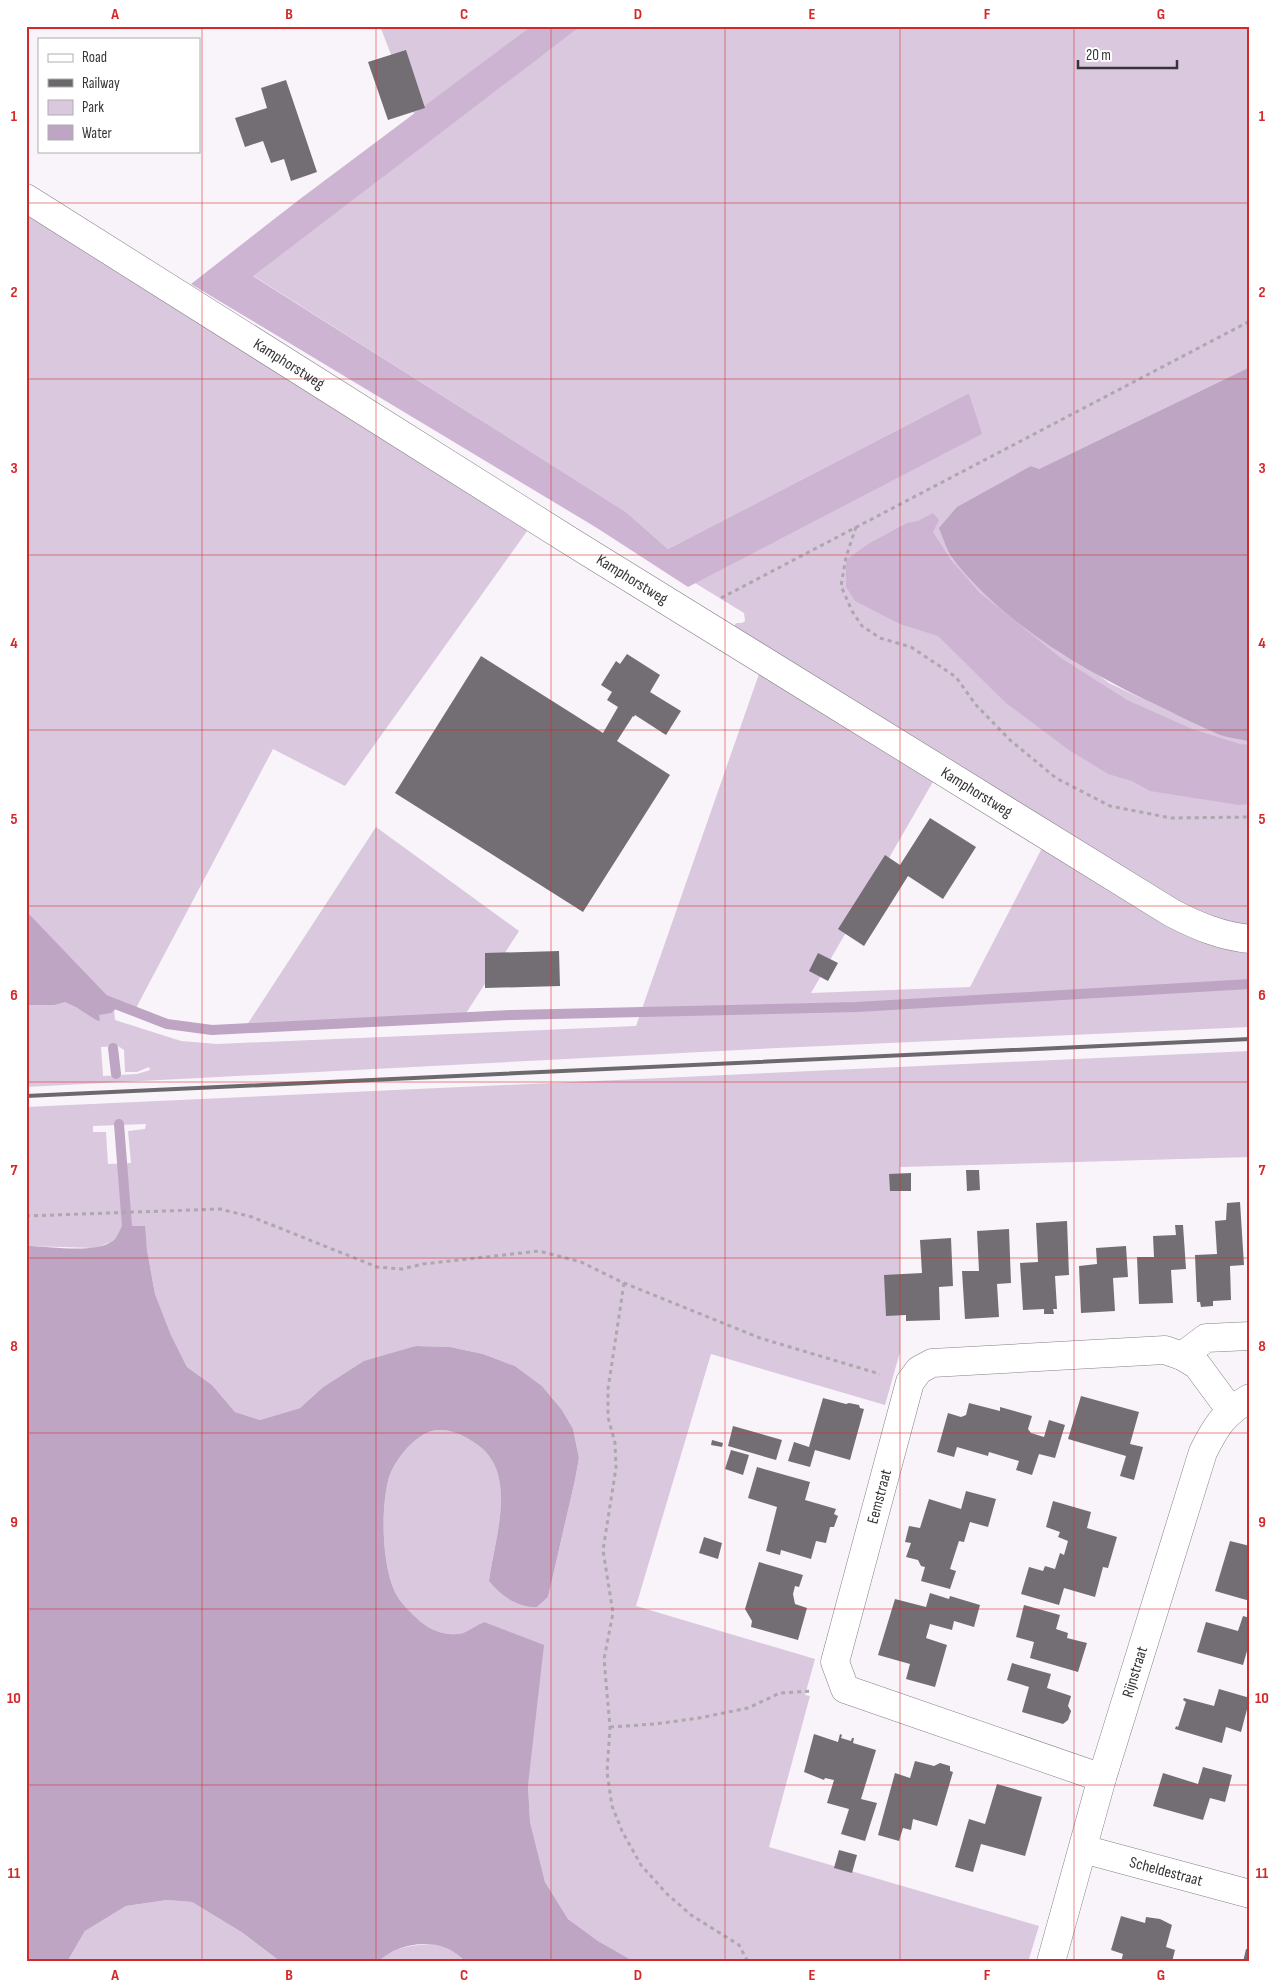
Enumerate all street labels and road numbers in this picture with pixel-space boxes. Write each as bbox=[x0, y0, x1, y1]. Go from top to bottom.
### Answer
street label: Kamphorstweg bbox=[250, 334, 328, 393]
street label: Kamphorstweg bbox=[593, 550, 671, 609]
street label: Kamphorstweg bbox=[937, 763, 1016, 821]
street label: Eemstraat bbox=[863, 1467, 896, 1526]
street label: Rijnstraat bbox=[1118, 1644, 1152, 1700]
street label: Scheldestraat bbox=[1127, 1852, 1205, 1890]

